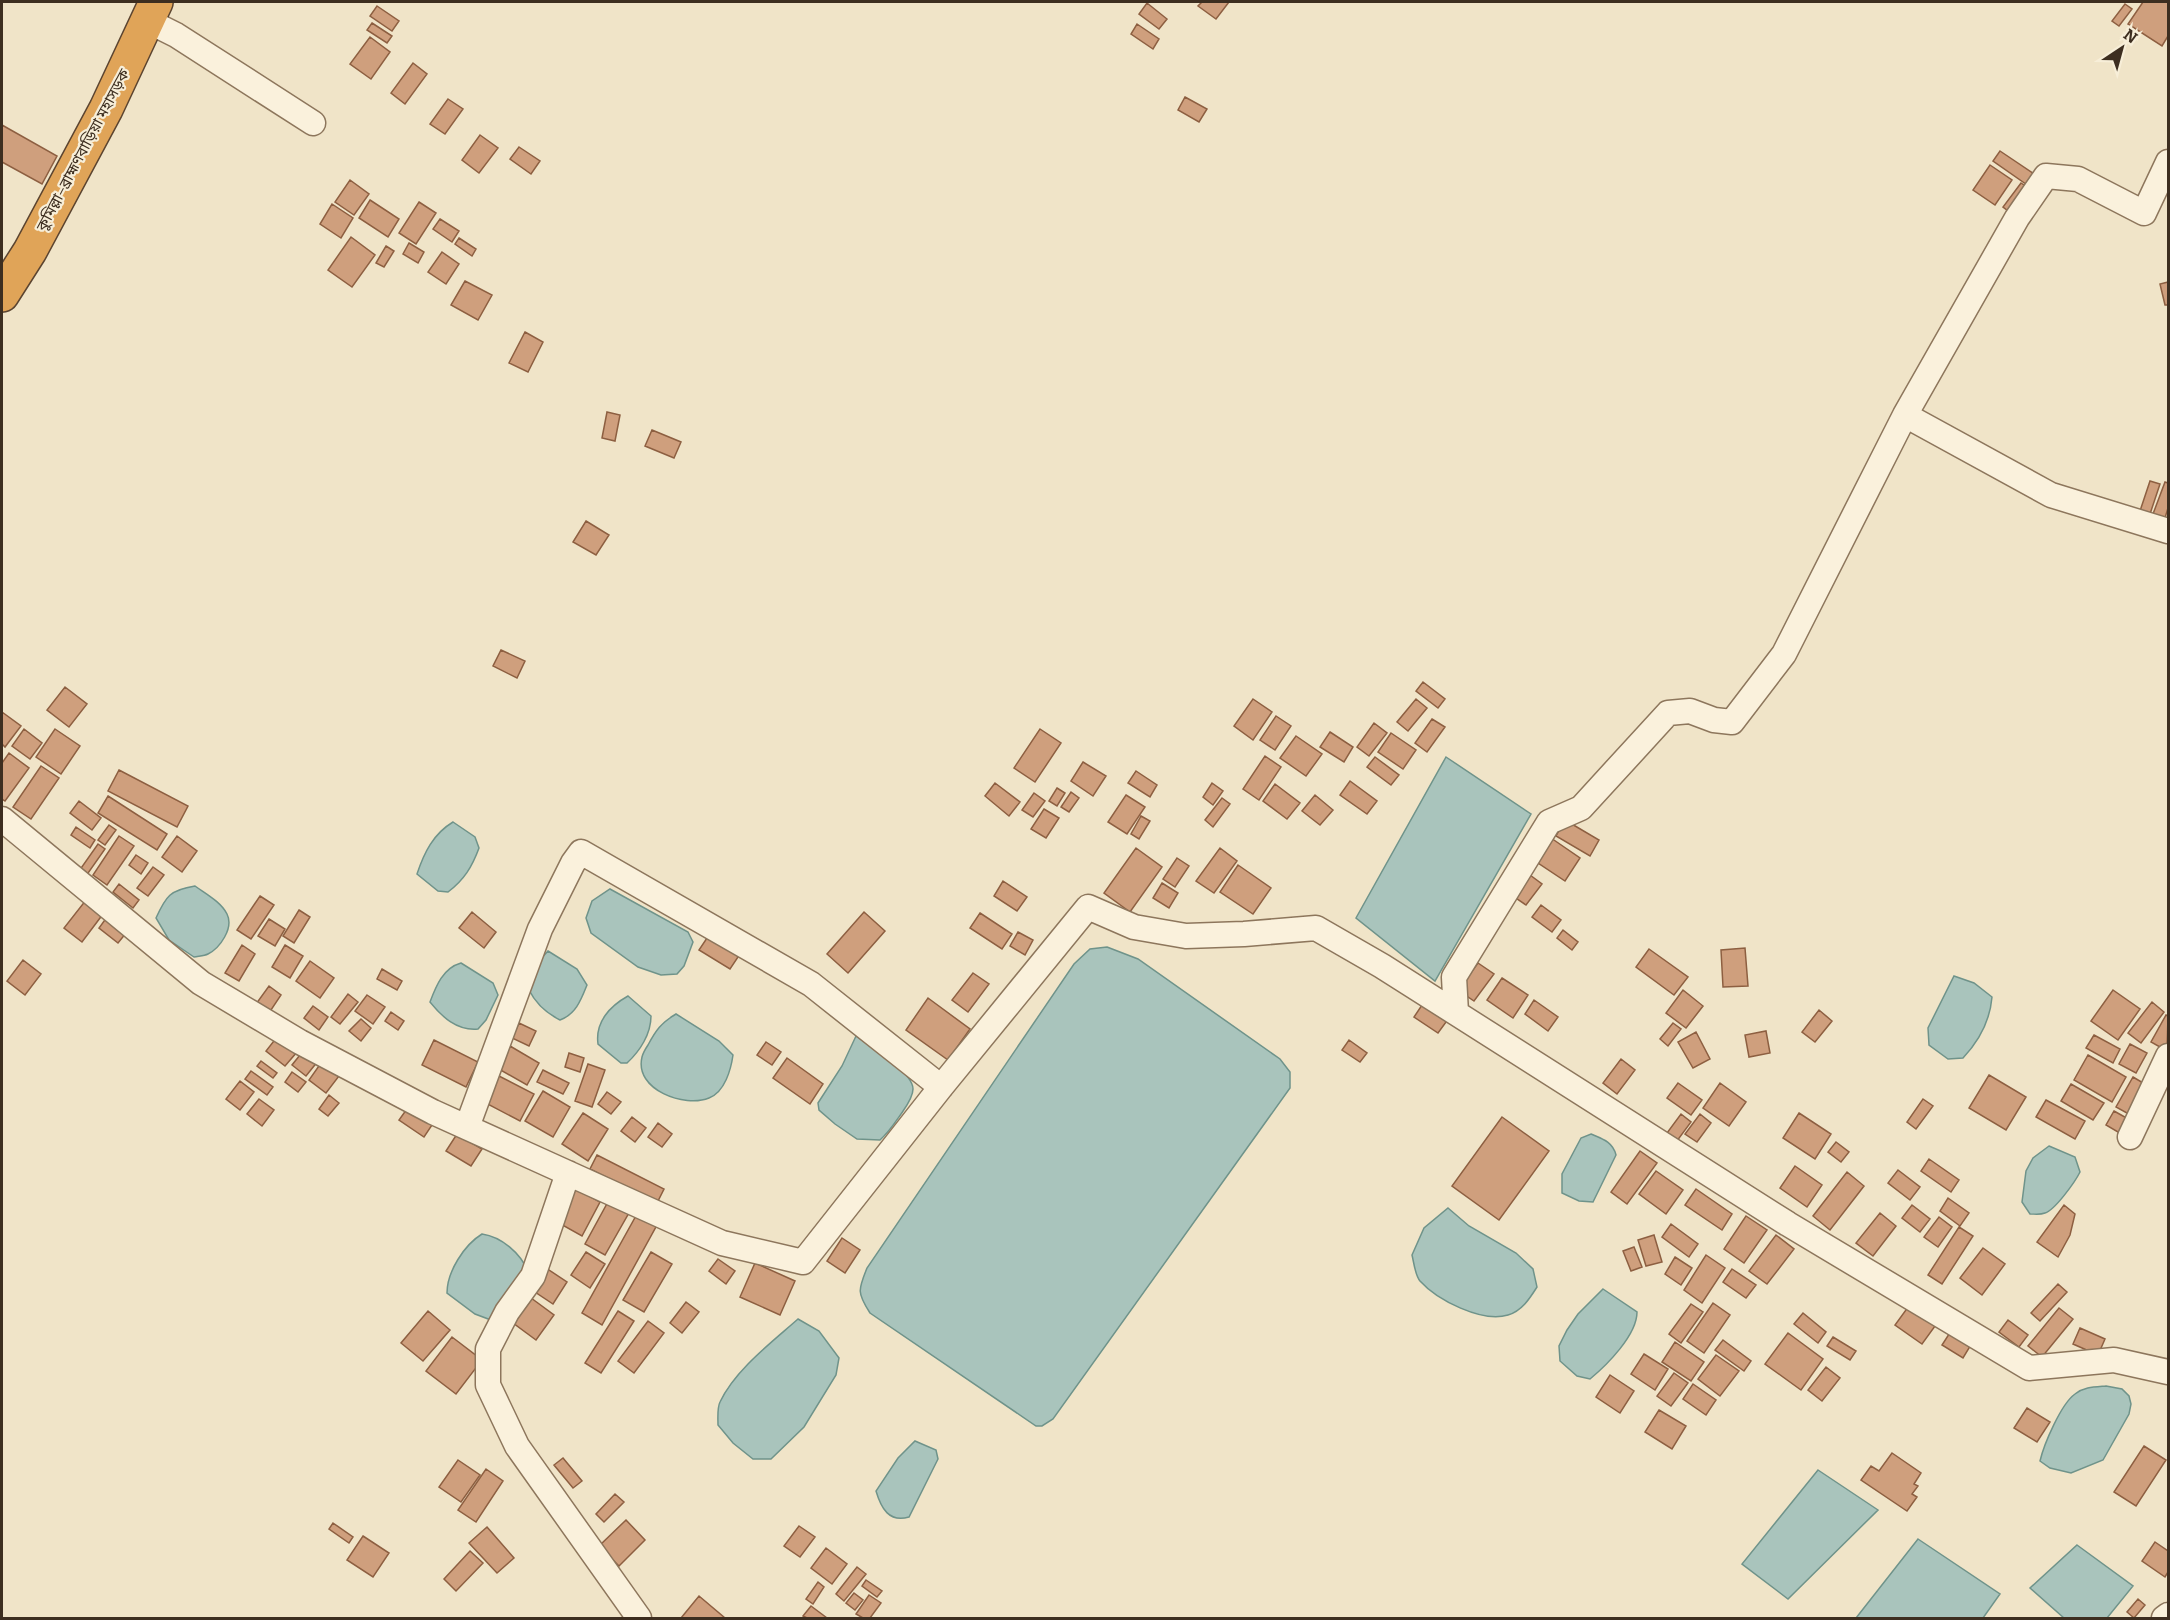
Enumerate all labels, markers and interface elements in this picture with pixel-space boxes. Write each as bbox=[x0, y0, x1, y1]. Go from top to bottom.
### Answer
north arrow bbox=[2092, 18, 2152, 78]
text: N bbox=[2120, 25, 2141, 48]
street label: কুমিল্লা–ব্রাহ্মণবাড়িয়া মহাসড়ক bbox=[32, 65, 134, 235]

